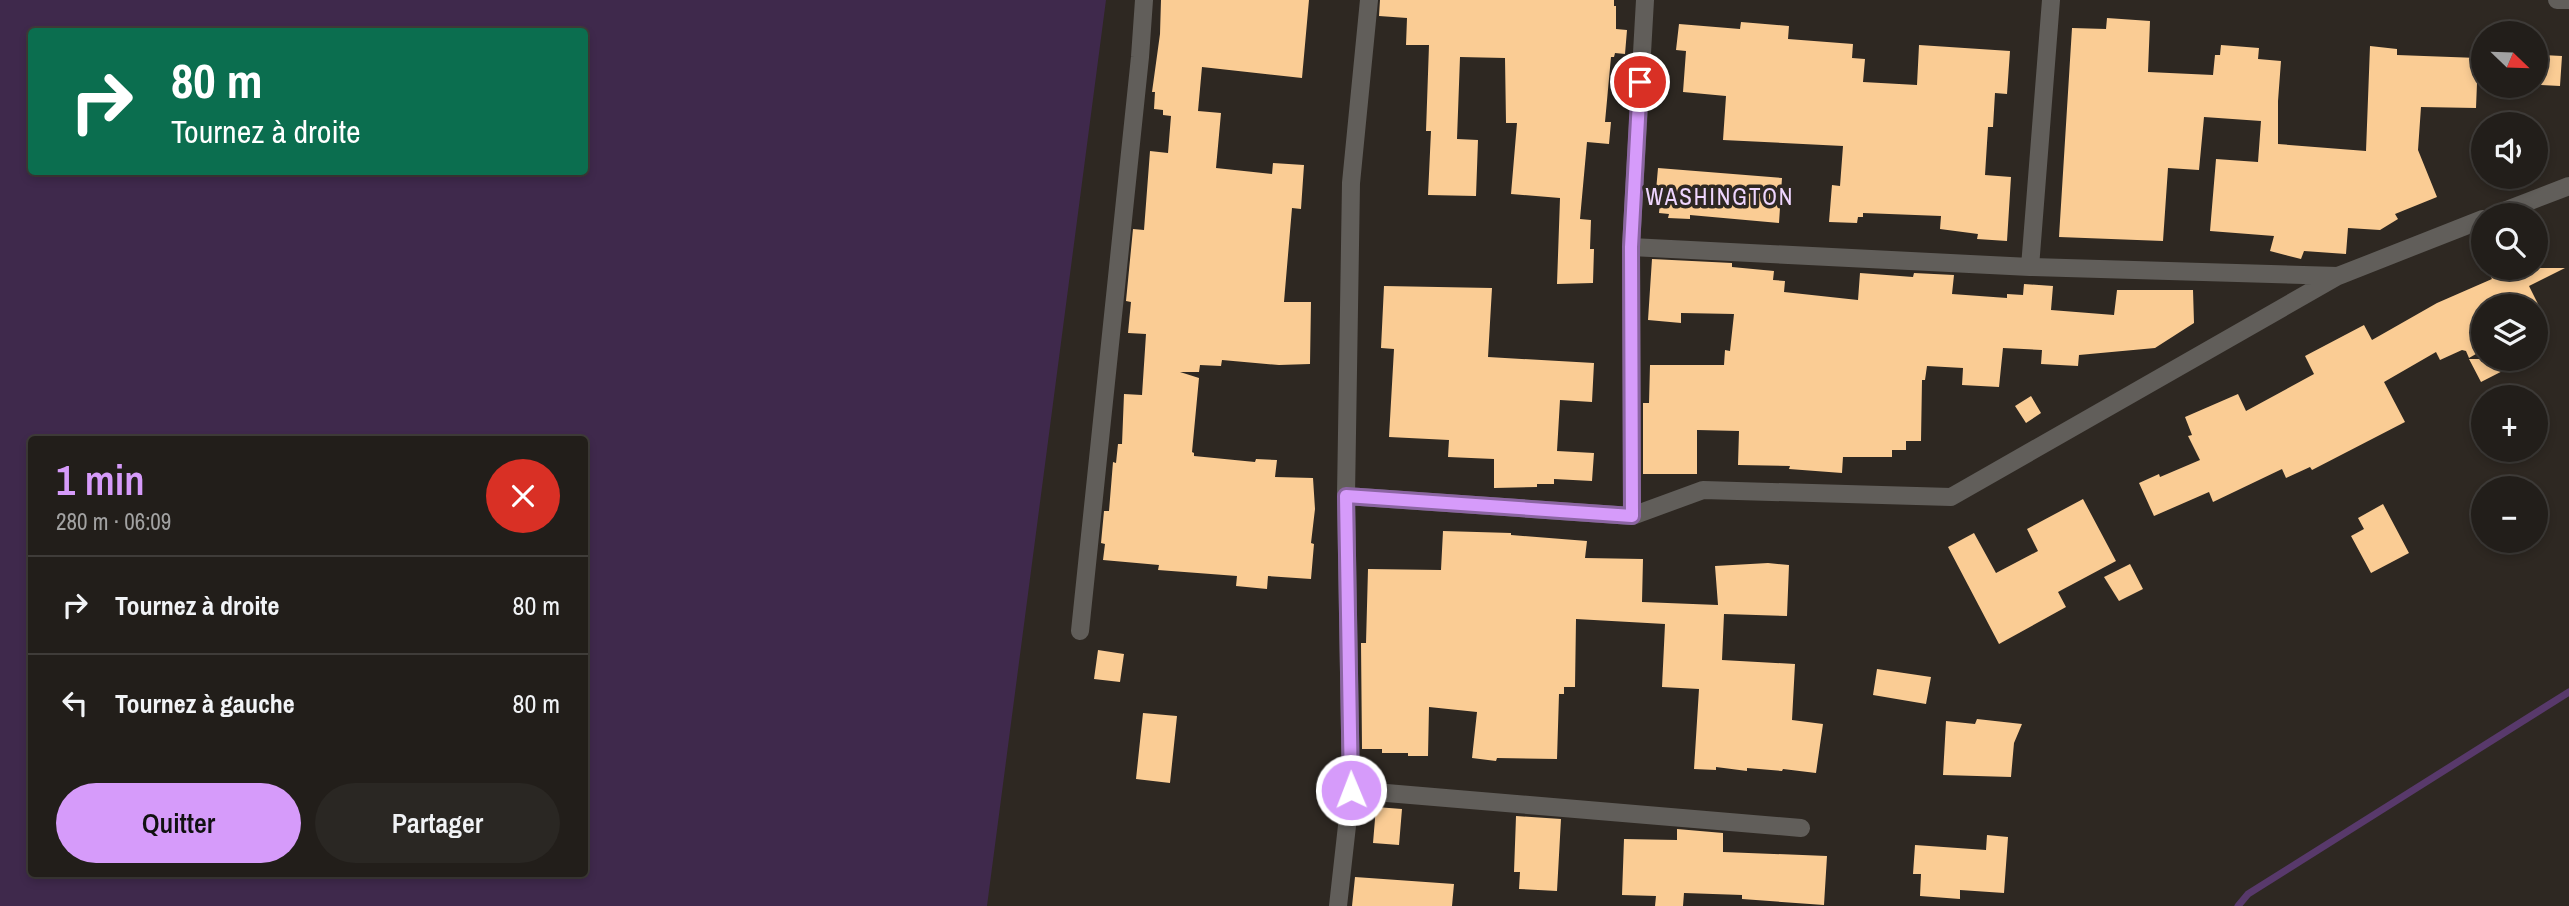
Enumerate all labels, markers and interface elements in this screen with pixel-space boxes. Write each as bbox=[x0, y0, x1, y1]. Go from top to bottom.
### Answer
north arrow bbox=[2471, 21, 2548, 98]
map controls bbox=[2471, 21, 2548, 553]
text: 80 m bbox=[171, 47, 263, 113]
pin bbox=[1610, 52, 1670, 112]
icon: right bbox=[56, 56, 147, 147]
icon: arrive bbox=[1621, 63, 1659, 101]
text: Tournez à droite bbox=[171, 110, 361, 153]
button: sound bbox=[2471, 112, 2548, 189]
district label: WASHINGTON bbox=[1646, 181, 1794, 212]
button: search bbox=[2471, 203, 2548, 280]
button: layers bbox=[2471, 294, 2548, 371]
button: + bbox=[2471, 385, 2548, 462]
text: 1 min bbox=[56, 452, 145, 508]
button: close bbox=[486, 459, 560, 533]
button: − bbox=[2471, 476, 2548, 553]
text: 280 m · 06:09 bbox=[56, 506, 171, 537]
icon: right bbox=[56, 586, 94, 624]
text: Tournez à droite bbox=[115, 588, 279, 623]
text: 80 m bbox=[513, 588, 560, 623]
icon: left bbox=[56, 684, 94, 722]
text: Tournez à gauche bbox=[115, 686, 295, 721]
text: 80 m bbox=[513, 686, 560, 721]
position arrow bbox=[1314, 753, 1388, 827]
button: Quitter bbox=[56, 783, 301, 863]
button: Partager bbox=[315, 783, 560, 863]

